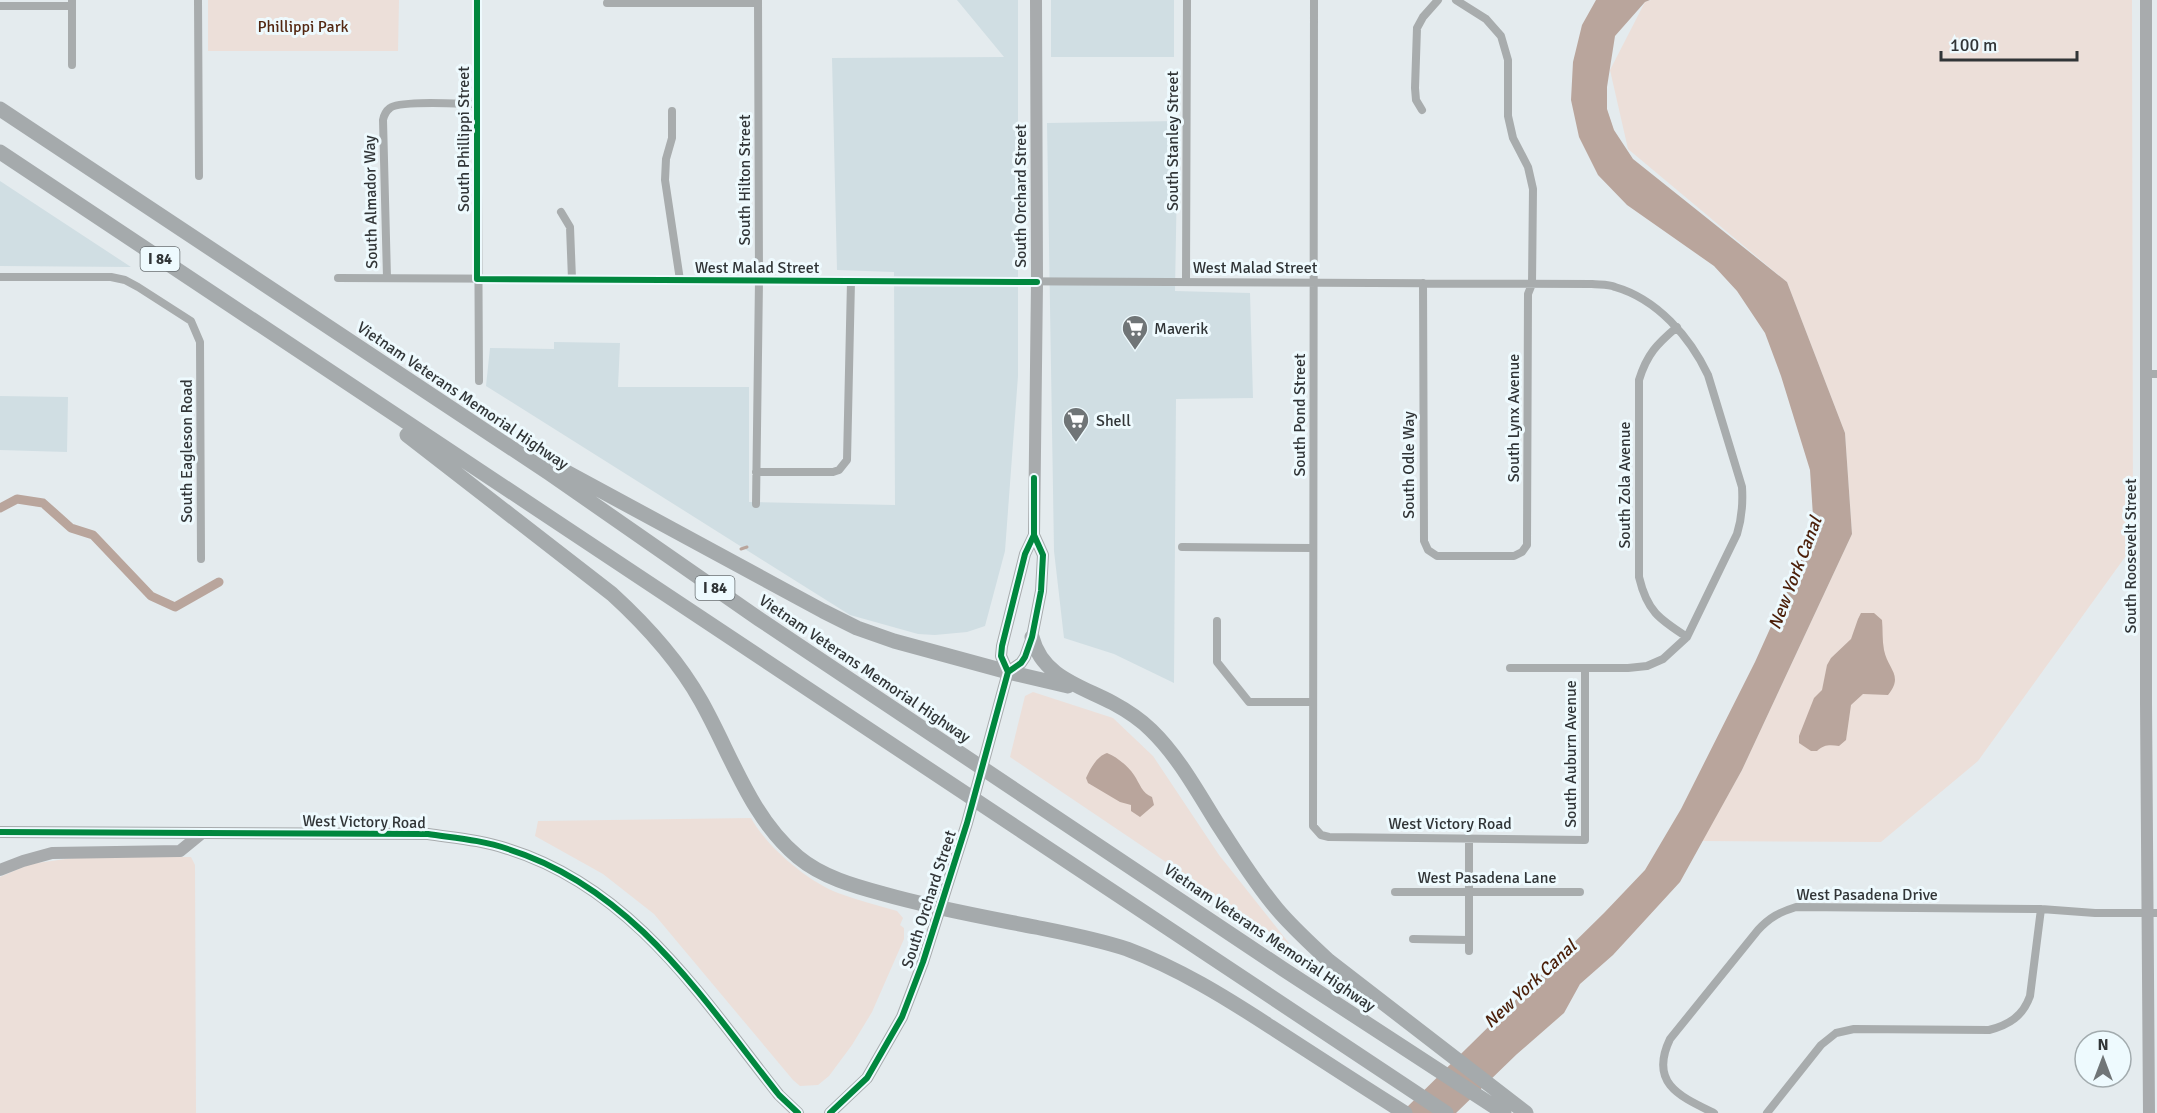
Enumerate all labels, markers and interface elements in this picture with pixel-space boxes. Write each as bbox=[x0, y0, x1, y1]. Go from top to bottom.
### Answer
park label: Phillippi Park bbox=[257, 17, 349, 37]
scale bar bbox=[1941, 24, 2078, 62]
text: 100 m bbox=[1950, 34, 1997, 56]
street label: South Phillippi Street bbox=[454, 66, 474, 212]
street label: South Stanley Street bbox=[1163, 71, 1183, 211]
street label: South Hilton Street bbox=[735, 114, 755, 246]
street label: South Orchard Street bbox=[1011, 124, 1031, 268]
street label: South Almador Way bbox=[360, 135, 382, 269]
road number: I 84 bbox=[140, 247, 180, 271]
street label: West Malad Street bbox=[695, 258, 820, 278]
street label: West Malad Street bbox=[1193, 258, 1318, 278]
supermarket icon: Maverik bbox=[1120, 313, 1150, 351]
street label: Vietnam Veterans Memorial Highway bbox=[353, 317, 572, 475]
place label: Maverik bbox=[1154, 319, 1208, 339]
street label: South Pond Street bbox=[1290, 353, 1310, 477]
street label: South Lynx Avenue bbox=[1504, 354, 1524, 482]
street label: South Eagleson Road bbox=[177, 379, 197, 523]
supermarket icon: Shell bbox=[1061, 405, 1091, 443]
place label: Shell bbox=[1096, 411, 1131, 431]
street label: South Odle Way bbox=[1399, 411, 1419, 519]
street label: South Zola Avenue bbox=[1615, 421, 1635, 549]
street label: South Roosevelt Street bbox=[2121, 478, 2141, 633]
water label: New York Canal bbox=[1763, 512, 1827, 633]
road number: I 84 bbox=[696, 576, 734, 600]
street label: Vietnam Veterans Memorial Highway bbox=[755, 590, 974, 748]
street label: South Auburn Avenue bbox=[1561, 680, 1581, 828]
street label: West Victory Road bbox=[302, 811, 426, 833]
street label: West Victory Road bbox=[1388, 814, 1512, 834]
street label: South Orchard Street bbox=[897, 828, 961, 971]
street label: Vietnam Veterans Memorial Highway bbox=[1160, 859, 1379, 1017]
street label: West Pasadena Lane bbox=[1418, 868, 1556, 888]
street label: West Pasadena Drive bbox=[1796, 885, 1938, 905]
water label: New York Canal bbox=[1479, 934, 1582, 1033]
north arrow bbox=[2073, 1029, 2133, 1089]
text: N bbox=[2097, 1035, 2109, 1055]

